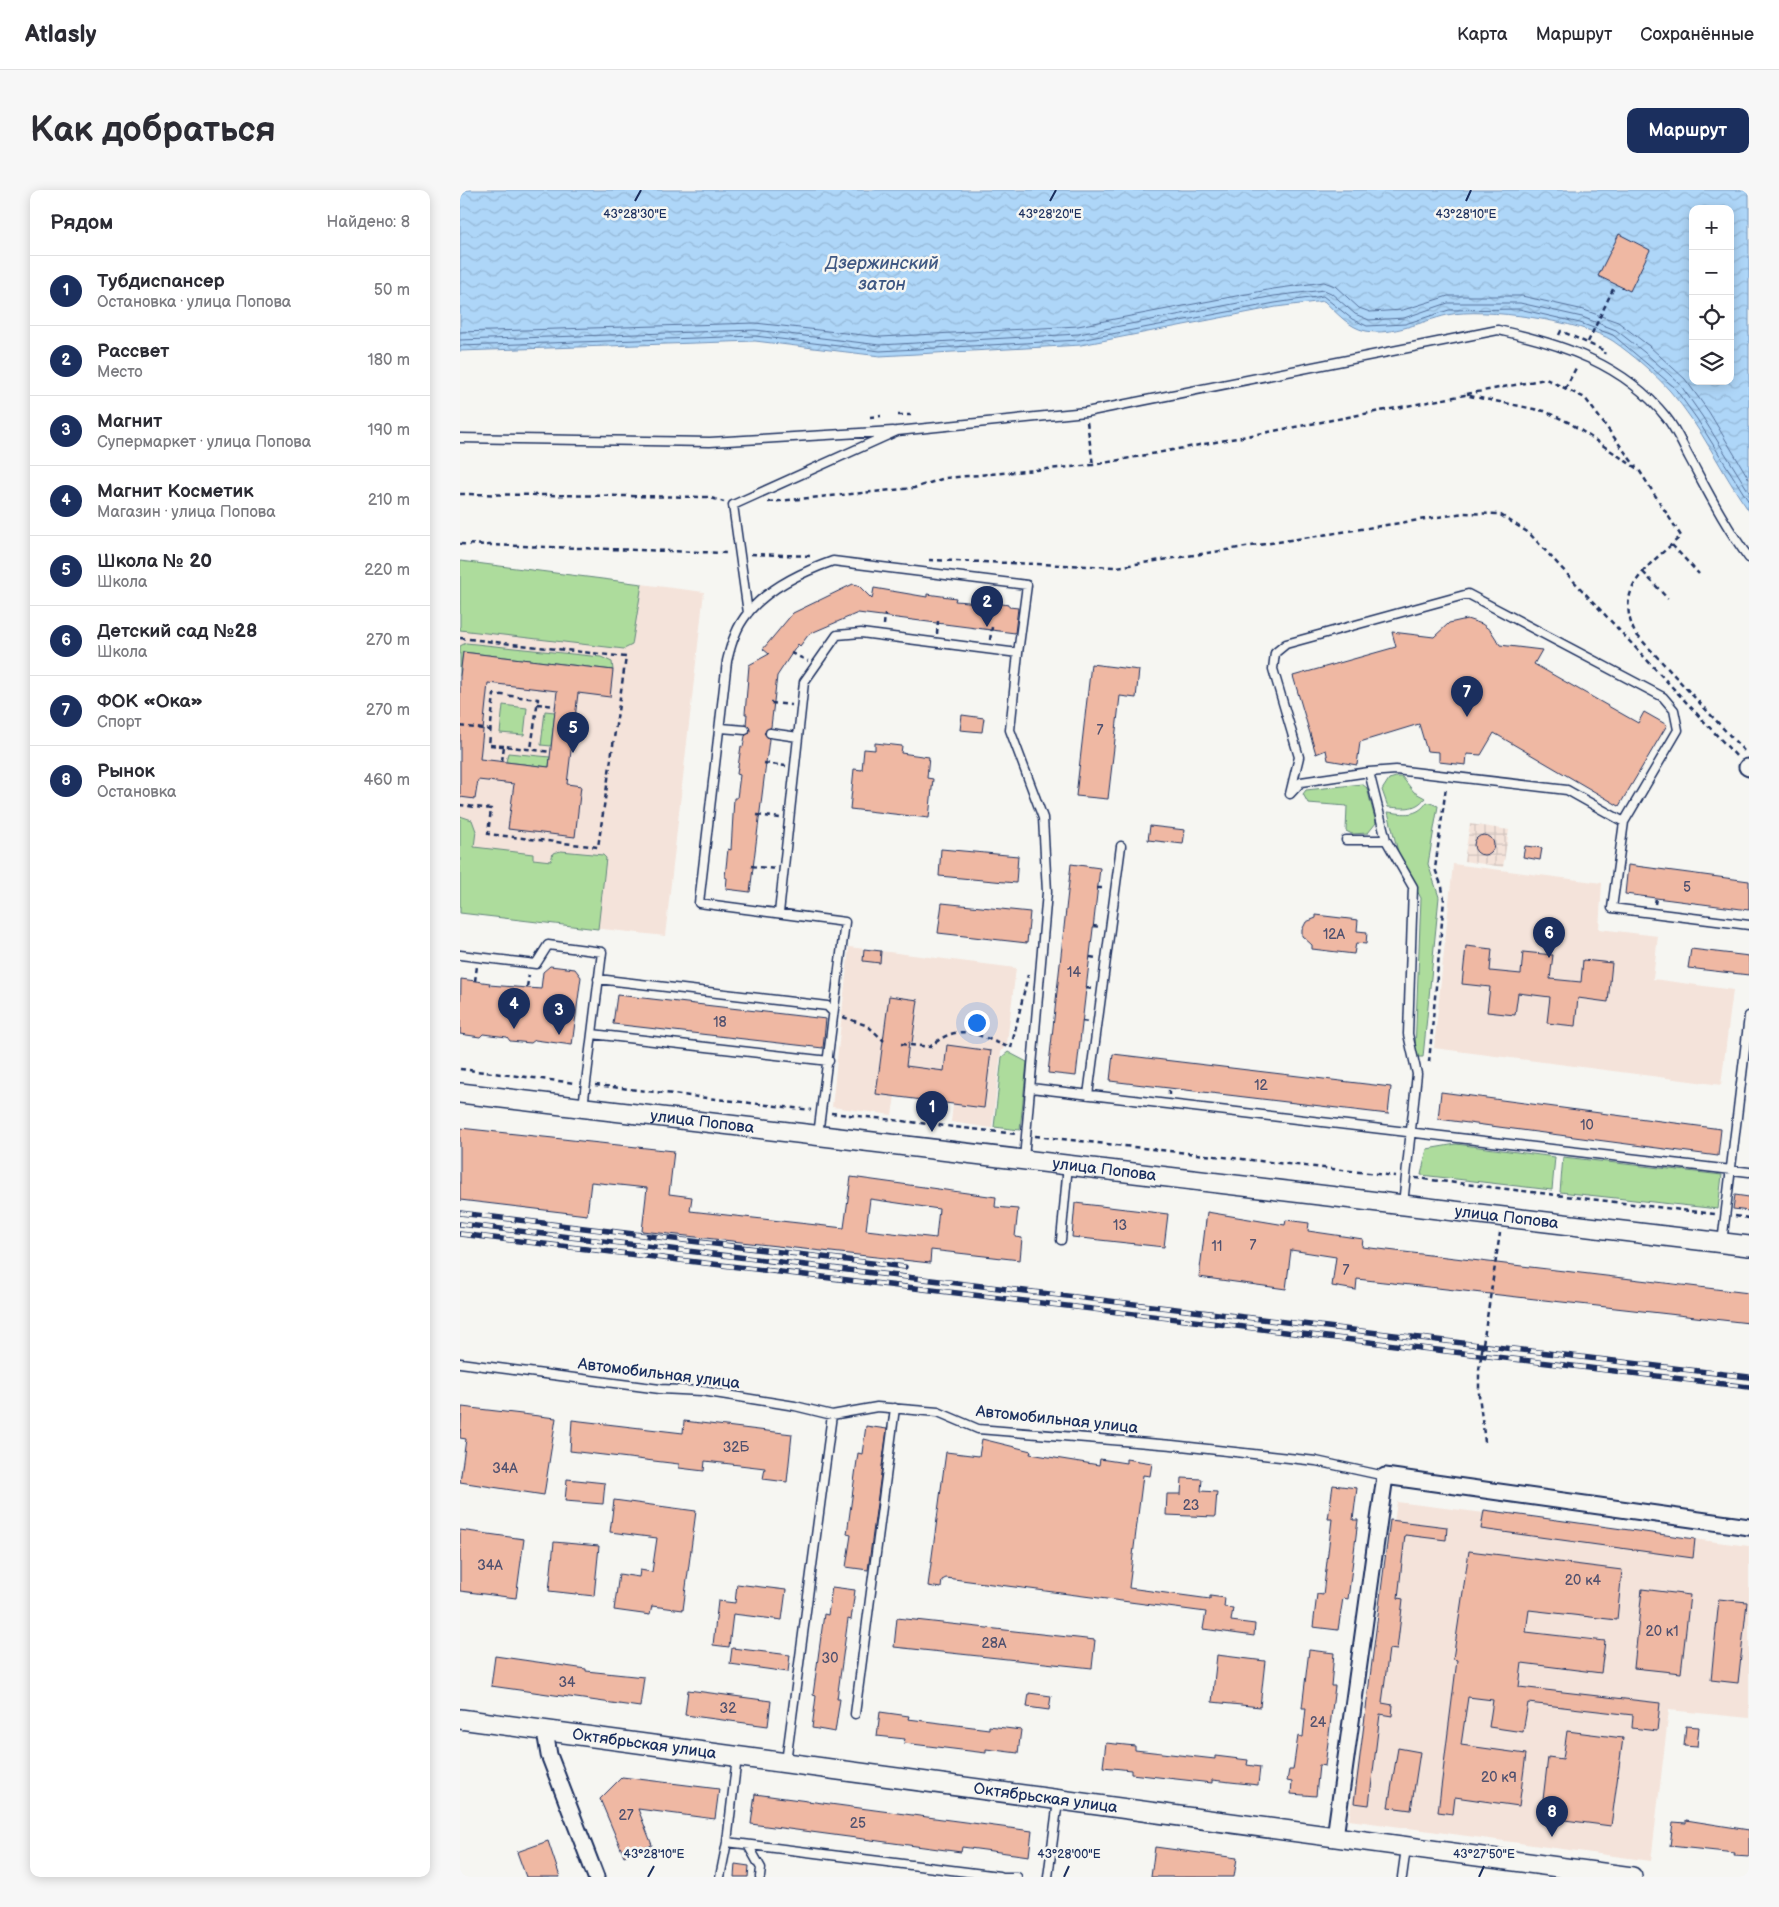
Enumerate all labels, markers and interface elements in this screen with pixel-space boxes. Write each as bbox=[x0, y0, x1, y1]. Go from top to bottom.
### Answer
text: Atlasly bbox=[25, 20, 96, 49]
text: Карта bbox=[1457, 24, 1508, 45]
text: Маршрут bbox=[1536, 24, 1612, 45]
text: Сохранённые bbox=[1640, 24, 1754, 45]
button: Маршрут bbox=[1627, 108, 1749, 153]
text: Как добраться bbox=[30, 109, 276, 152]
map controls bbox=[1689, 205, 1734, 385]
button: + bbox=[1689, 205, 1734, 250]
text: 43°28'30"E bbox=[603, 207, 667, 222]
text: 43°28'20"E bbox=[1018, 207, 1082, 222]
text: 43°28'10"E bbox=[1436, 207, 1497, 222]
text: Рядом bbox=[50, 210, 113, 235]
text: Найдено: 8 bbox=[327, 213, 410, 232]
button: − bbox=[1689, 250, 1734, 295]
water label: Дзержинский затон bbox=[824, 253, 939, 295]
text: Тубдиспансер bbox=[97, 270, 225, 293]
text: 1 bbox=[63, 281, 69, 300]
text: 50 m bbox=[374, 281, 410, 300]
text: Остановка · улица Попова bbox=[97, 293, 291, 312]
button: locate bbox=[1689, 295, 1734, 340]
text: Рассвет bbox=[97, 340, 169, 363]
button: layers bbox=[1689, 340, 1734, 385]
text: 2 bbox=[61, 351, 71, 370]
text: 180 m bbox=[368, 351, 410, 370]
text: Место bbox=[97, 363, 143, 382]
text: Магнит bbox=[97, 410, 162, 433]
text: 3 bbox=[61, 421, 71, 440]
text: 190 m bbox=[368, 421, 410, 440]
text: Супермаркет · улица Попова bbox=[97, 433, 311, 452]
text: Магнит Косметик bbox=[97, 480, 253, 503]
text: 4 bbox=[61, 491, 71, 510]
text: 210 m bbox=[368, 491, 410, 510]
text: Магазин · улица Попова bbox=[97, 503, 276, 522]
text: Школа № 20 bbox=[97, 550, 212, 573]
text: 5 bbox=[61, 561, 71, 580]
text: 220 m bbox=[364, 561, 410, 580]
text: Школа bbox=[97, 573, 147, 592]
pin: 2 bbox=[971, 586, 1003, 627]
text: Детский сад №28 bbox=[97, 620, 257, 643]
text: 6 bbox=[61, 631, 71, 650]
text: 270 m bbox=[366, 631, 410, 650]
text: Школа bbox=[97, 643, 147, 662]
pin: 7 bbox=[1451, 676, 1483, 717]
text: ФОК «Ока» bbox=[97, 690, 203, 713]
text: 7 bbox=[62, 701, 70, 720]
text: 270 m bbox=[366, 701, 410, 720]
pin: 5 bbox=[557, 712, 589, 753]
text: Спорт bbox=[97, 713, 142, 732]
house number: 7 bbox=[1097, 722, 1104, 739]
text: Рынок bbox=[97, 760, 155, 783]
text: 8 bbox=[61, 771, 71, 790]
text: 460 m bbox=[364, 771, 410, 790]
text: Остановка bbox=[97, 783, 176, 802]
house number: 5 bbox=[1683, 879, 1691, 896]
pin: 6 bbox=[1533, 917, 1565, 958]
house number: 12А bbox=[1323, 926, 1346, 943]
house number: 14 bbox=[1067, 964, 1081, 981]
pin: 4 bbox=[498, 988, 530, 1029]
pin: 3 bbox=[543, 994, 575, 1035]
your location bbox=[964, 1010, 990, 1036]
house number: 18 bbox=[713, 1014, 727, 1031]
house number: 12 bbox=[1254, 1077, 1269, 1094]
pin: 1 bbox=[916, 1091, 948, 1132]
street label: улица Попова bbox=[649, 1106, 756, 1137]
house number: 10 bbox=[1580, 1117, 1594, 1134]
street label: улица Попова bbox=[1051, 1154, 1158, 1185]
street label: улица Попова bbox=[1454, 1202, 1560, 1233]
house number: 13 bbox=[1113, 1217, 1127, 1234]
house number: 7 bbox=[1250, 1237, 1257, 1254]
house number: 11 bbox=[1212, 1238, 1222, 1255]
house number: 7 bbox=[1343, 1262, 1350, 1279]
street label: Автомобильная улица bbox=[576, 1355, 742, 1393]
street label: Автомобильная улица bbox=[974, 1402, 1140, 1438]
house number: 32Б bbox=[723, 1439, 750, 1456]
house number: 34А bbox=[492, 1460, 518, 1477]
house number: 23 bbox=[1183, 1497, 1199, 1514]
house number: 34А bbox=[477, 1557, 503, 1574]
house number: 20 к4 bbox=[1565, 1572, 1602, 1589]
house number: 20 к1 bbox=[1645, 1623, 1679, 1640]
house number: 28А bbox=[982, 1635, 1007, 1652]
house number: 30 bbox=[822, 1650, 838, 1667]
house number: 34 bbox=[558, 1674, 576, 1691]
house number: 32 bbox=[720, 1700, 737, 1717]
house number: 24 bbox=[1310, 1714, 1327, 1731]
street label: Октябрьская улица bbox=[571, 1725, 718, 1763]
house number: 20 к9 bbox=[1481, 1769, 1517, 1786]
street label: Октябрьская улица bbox=[972, 1779, 1119, 1817]
pin: 8 bbox=[1536, 1796, 1568, 1837]
house number: 27 bbox=[618, 1807, 634, 1824]
house number: 25 bbox=[850, 1815, 866, 1832]
text: 43°28'10"E bbox=[624, 1847, 685, 1862]
text: 43°28'00"E bbox=[1037, 1847, 1101, 1862]
text: 43°27'50"E bbox=[1453, 1847, 1515, 1862]

